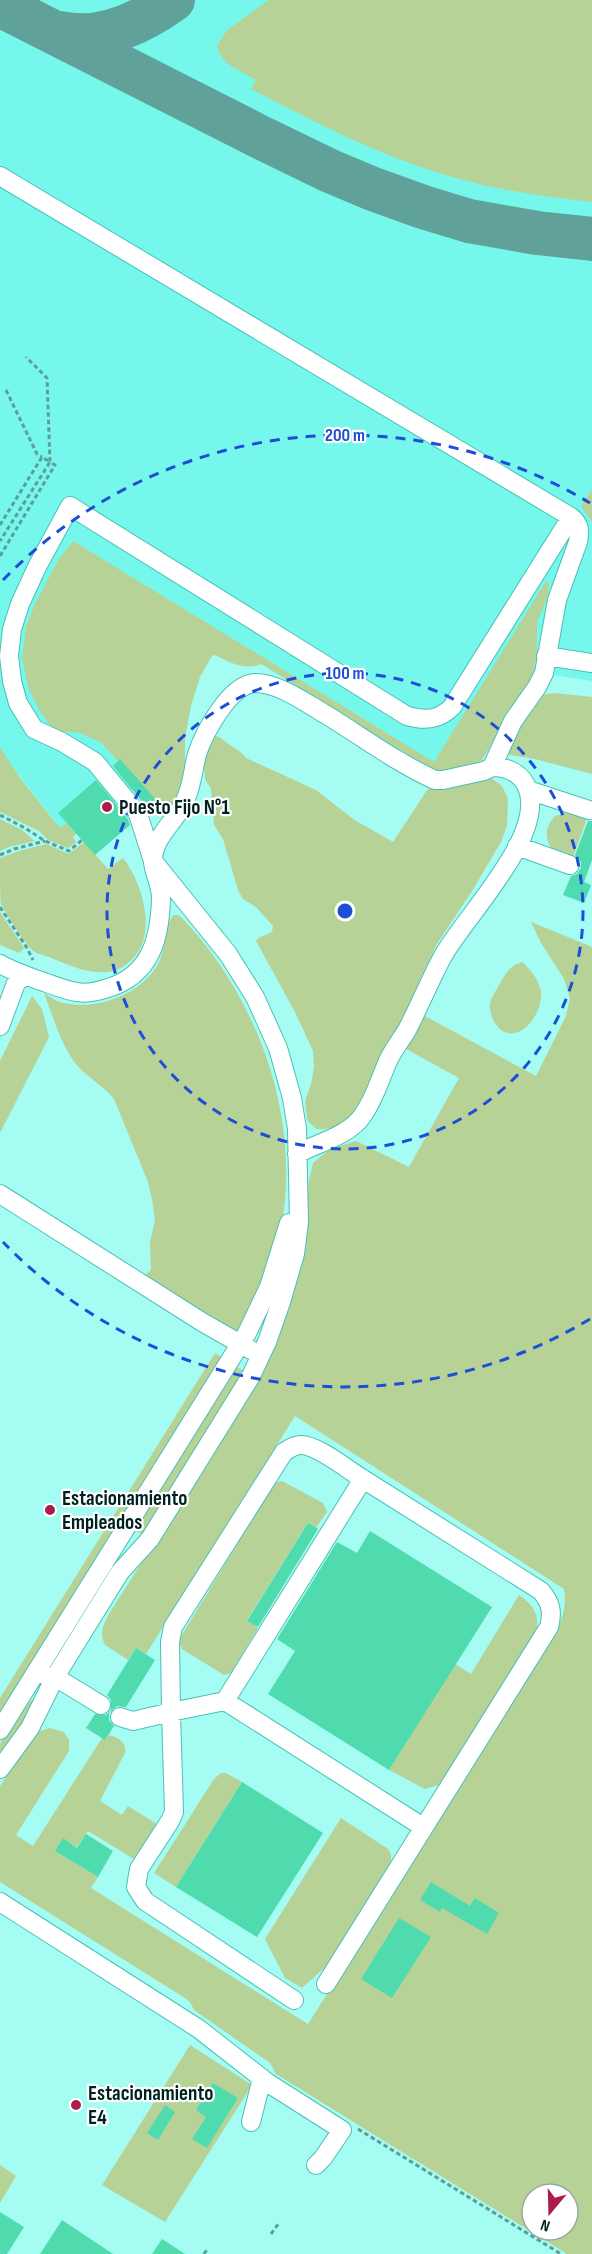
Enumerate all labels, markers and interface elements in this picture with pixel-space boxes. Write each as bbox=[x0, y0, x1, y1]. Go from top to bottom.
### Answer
text: 200 m bbox=[325, 425, 365, 446]
text: 100 m bbox=[326, 663, 365, 684]
place label: Puesto Fijo N°1 bbox=[119, 795, 230, 820]
marker: Puesto Fijo N°1 bbox=[100, 800, 114, 814]
centre of rings bbox=[335, 901, 355, 921]
place label: Estacionamiento Empleados bbox=[62, 1486, 187, 1535]
marker: Estacionamiento Empleados bbox=[43, 1503, 57, 1517]
place label: Estacionamiento E4 bbox=[88, 2081, 213, 2130]
marker: Estacionamiento E4 bbox=[69, 2098, 83, 2112]
north arrow bbox=[520, 2182, 580, 2242]
text: N bbox=[538, 2214, 553, 2235]

